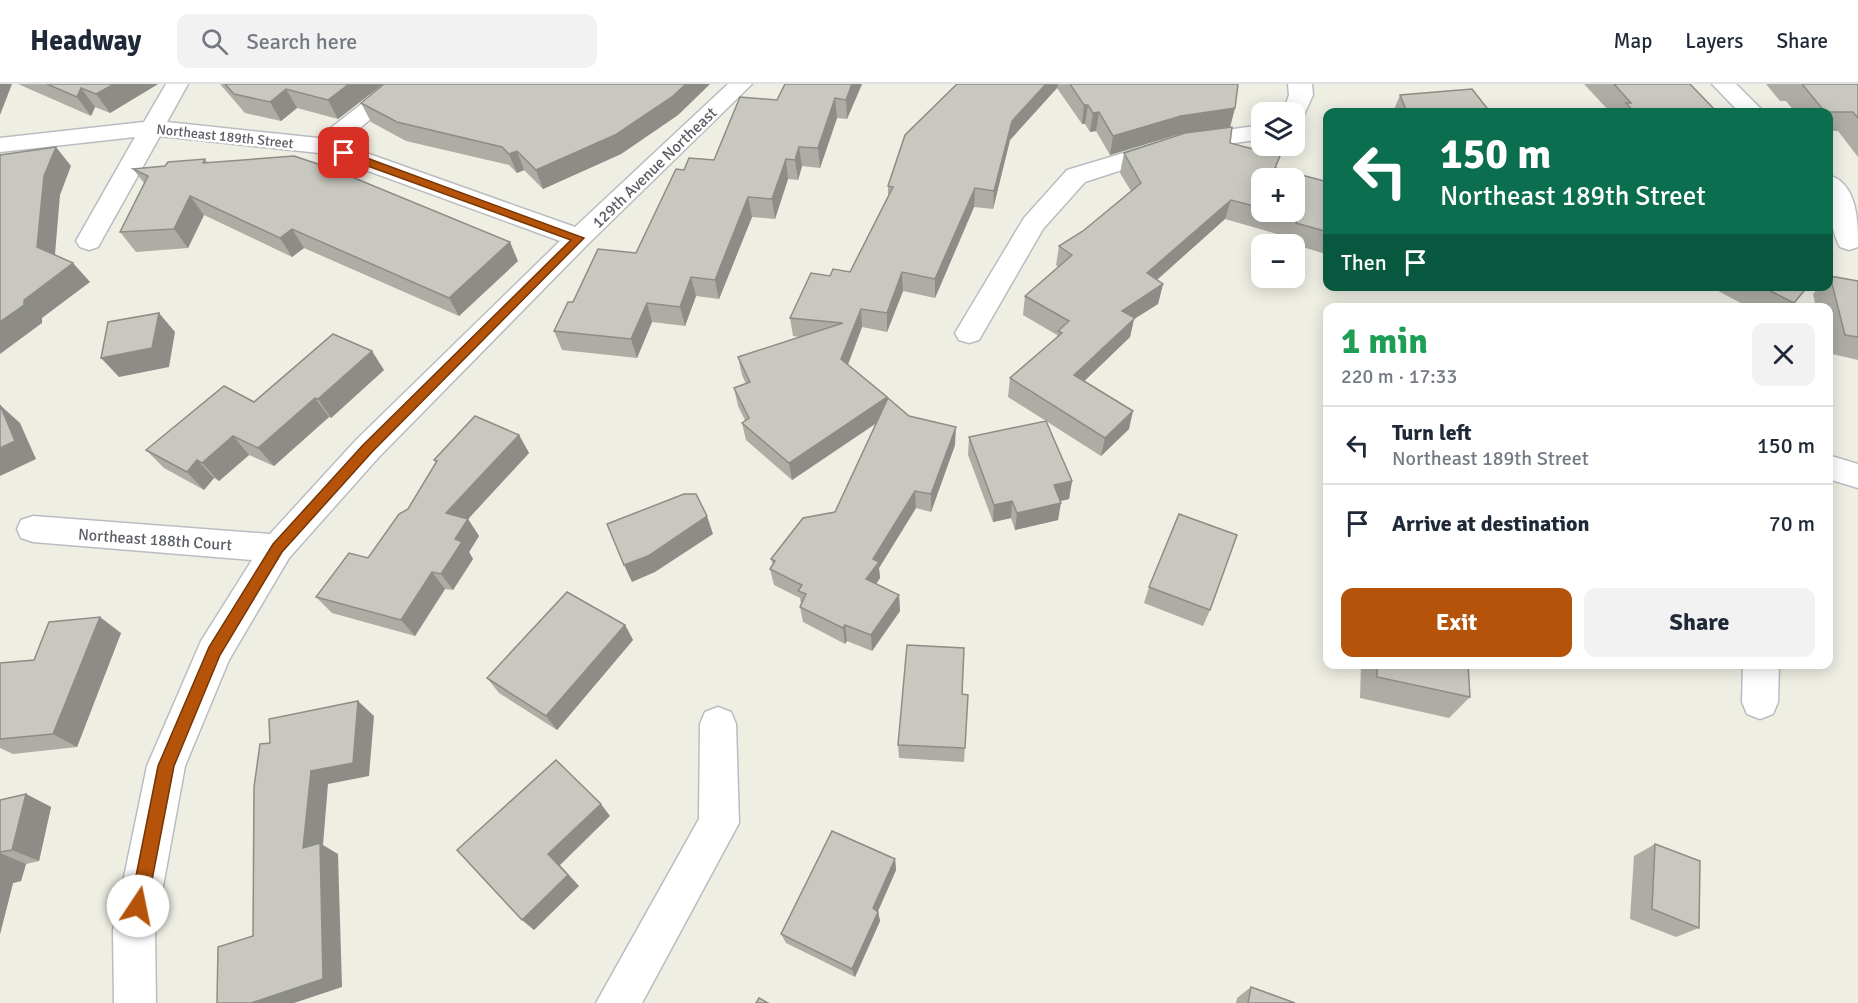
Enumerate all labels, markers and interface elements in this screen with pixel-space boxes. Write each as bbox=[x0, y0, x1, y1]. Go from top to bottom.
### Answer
search box bbox=[177, 14, 597, 68]
text: Headway bbox=[30, 24, 141, 58]
icon: search bbox=[198, 25, 231, 58]
text: Search here bbox=[246, 28, 357, 55]
text: Map bbox=[1614, 28, 1652, 54]
text: Layers bbox=[1685, 28, 1743, 54]
text: Share bbox=[1776, 28, 1828, 54]
map controls bbox=[1251, 102, 1305, 288]
button: layers bbox=[1251, 102, 1305, 156]
street label: 129th Avenue Northeast bbox=[588, 103, 722, 232]
street label: Northeast 189th Street bbox=[156, 121, 294, 152]
pin bbox=[318, 127, 369, 178]
text: 150 m bbox=[1440, 129, 1551, 180]
icon: left bbox=[1341, 132, 1419, 210]
icon: arrive bbox=[327, 136, 360, 169]
button: + bbox=[1251, 168, 1305, 222]
text: Northeast 189th Street bbox=[1440, 180, 1706, 213]
button: − bbox=[1251, 234, 1305, 288]
icon: arrive bbox=[1399, 246, 1432, 279]
text: Then bbox=[1341, 249, 1387, 276]
text: 1 min bbox=[1341, 319, 1428, 364]
button: close bbox=[1752, 323, 1815, 386]
text: 220 m · 17:33 bbox=[1341, 364, 1457, 389]
text: Turn left bbox=[1392, 419, 1472, 446]
icon: left bbox=[1341, 429, 1374, 462]
text: 150 m bbox=[1757, 432, 1815, 459]
text: Northeast 189th Street bbox=[1392, 446, 1589, 471]
icon: arrive bbox=[1341, 507, 1374, 540]
text: Arrive at destination bbox=[1392, 510, 1589, 537]
text: 70 m bbox=[1769, 510, 1815, 537]
street label: Northeast 188th Court bbox=[77, 525, 233, 555]
button: Exit bbox=[1341, 588, 1572, 657]
button: Share bbox=[1584, 588, 1815, 657]
position arrow bbox=[106, 874, 170, 938]

